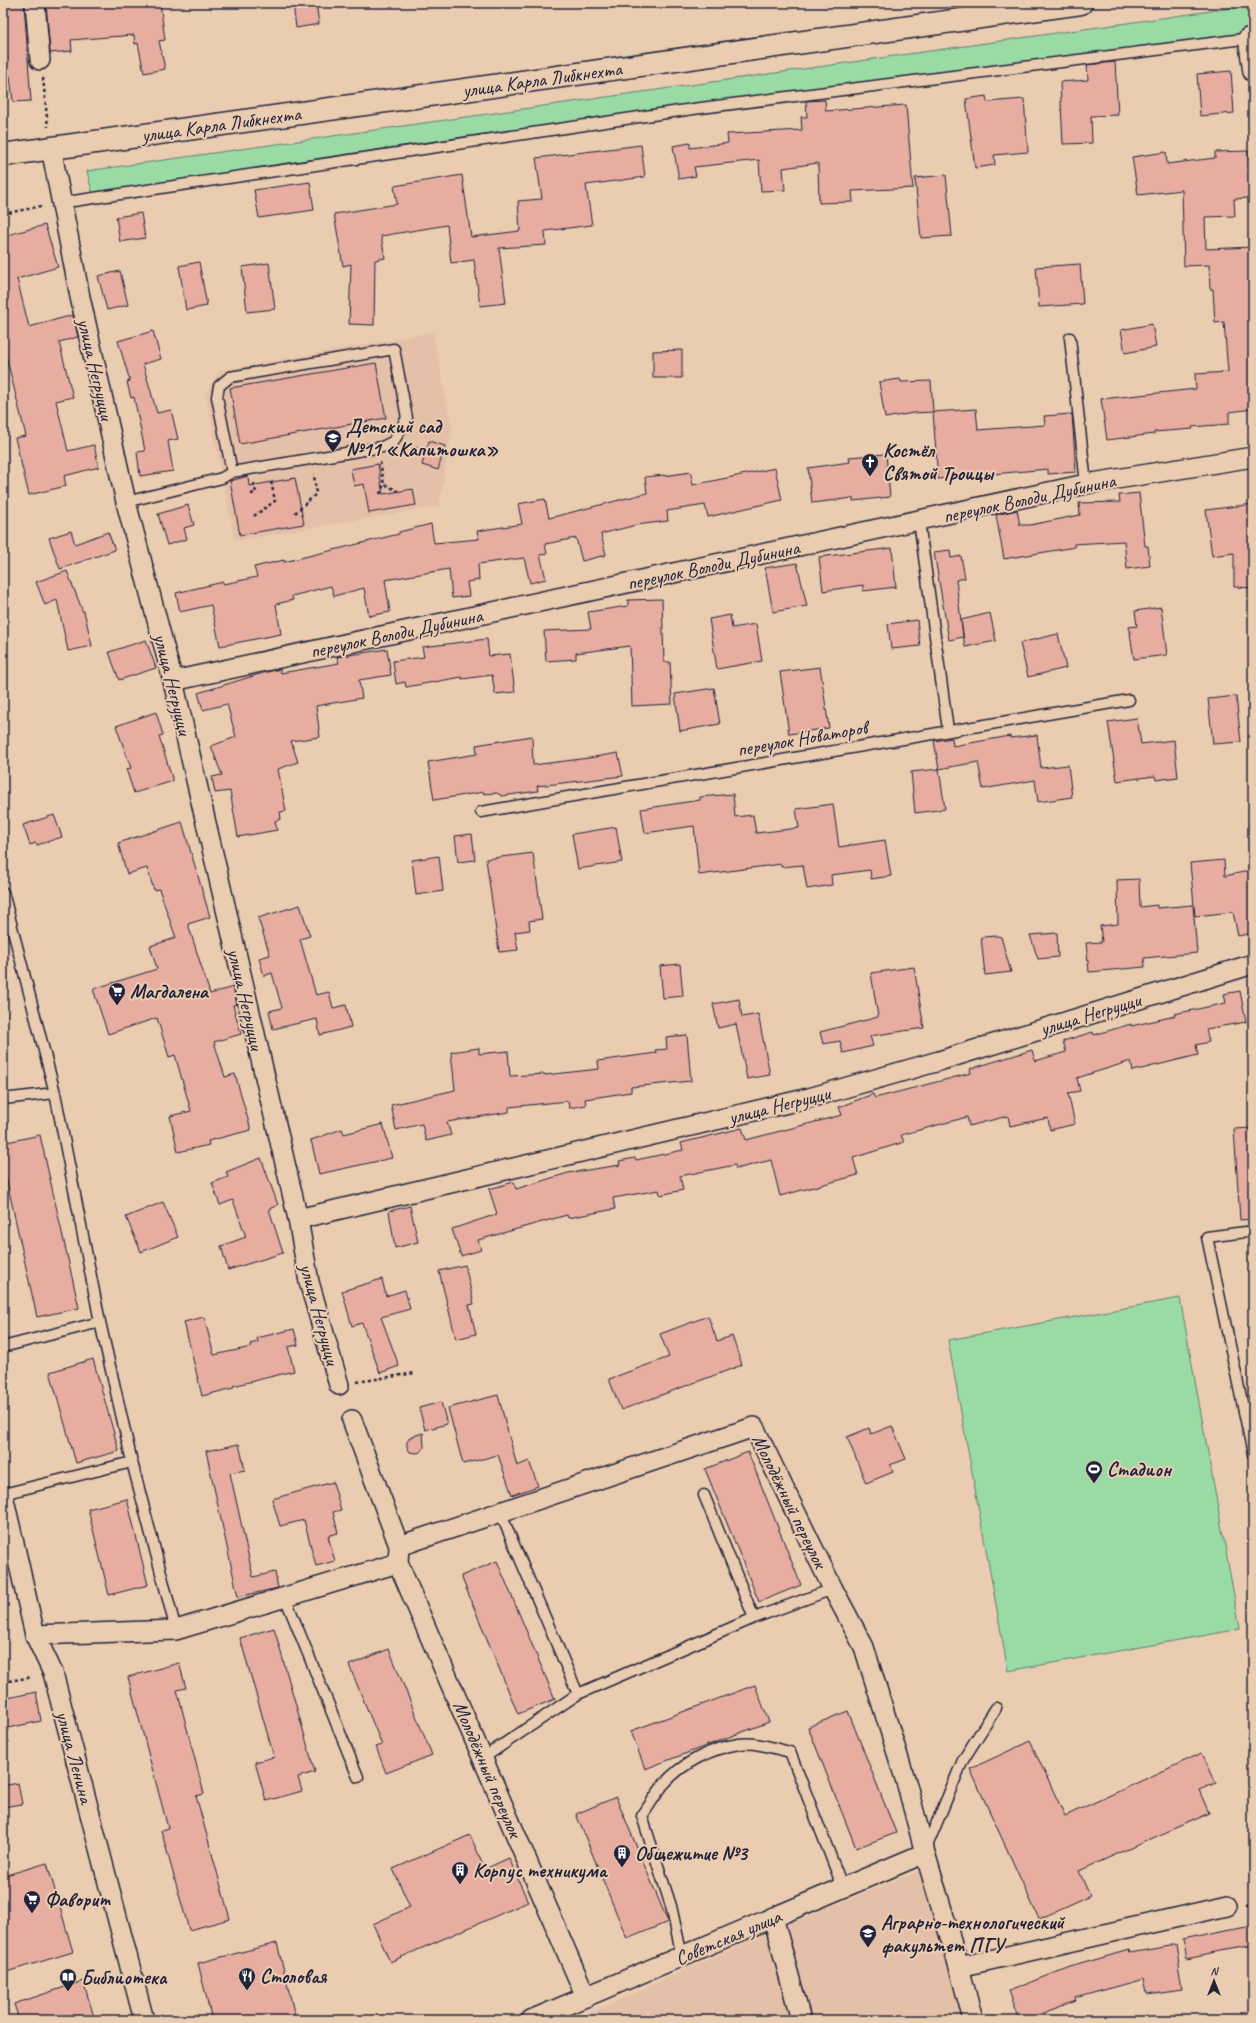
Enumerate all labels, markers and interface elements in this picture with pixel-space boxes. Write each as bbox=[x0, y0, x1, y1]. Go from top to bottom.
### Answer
street label: улица Карла Либкнехта bbox=[460, 56, 625, 103]
street label: улица Карла Либкнехта bbox=[139, 101, 304, 148]
street label: улица Негруцци bbox=[71, 315, 120, 424]
place label: Детский сад №11 «Капитошка» bbox=[346, 414, 499, 462]
school or university icon: Детский сад №11 «Капитошка» bbox=[323, 428, 343, 453]
place label: Костёл Святой Троицы bbox=[883, 438, 995, 486]
church icon: Костёл Святой Троицы bbox=[860, 452, 880, 477]
street label: переулок Володи Дубинина bbox=[941, 468, 1119, 529]
street label: переулок Володи Дубинина bbox=[625, 535, 803, 596]
street label: переулок Володи Дубинина bbox=[308, 603, 486, 664]
street label: улица Негруцци bbox=[148, 630, 198, 739]
street label: переулок Новаторов bbox=[735, 714, 872, 762]
street label: улица Негруцци bbox=[221, 945, 270, 1054]
place label: Магдалена bbox=[130, 979, 210, 1004]
supermarket icon: Магдалена bbox=[107, 981, 127, 1006]
street label: улица Негруцци bbox=[1036, 987, 1145, 1042]
street label: улица Негруцци bbox=[725, 1080, 834, 1130]
street label: улица Негруцци bbox=[294, 1260, 345, 1369]
street label: Молодёжный переулок bbox=[746, 1430, 833, 1574]
place label: Стадион bbox=[1107, 1457, 1173, 1482]
sports icon: Стадион bbox=[1084, 1459, 1104, 1484]
street label: Молодёжный переулок bbox=[448, 1697, 528, 1843]
street label: улица Ленина bbox=[50, 1707, 99, 1808]
place label: Общежитие №3 bbox=[635, 1841, 749, 1866]
building icon: Общежитие №3 bbox=[612, 1843, 632, 1868]
place label: Корпус техникума bbox=[473, 1858, 609, 1884]
building icon: Корпус техникума bbox=[450, 1860, 470, 1885]
place label: Фаворит bbox=[45, 1887, 111, 1912]
supermarket icon: Фаворит bbox=[22, 1889, 42, 1914]
street label: Советская улица bbox=[671, 1903, 786, 1971]
place label: Аграрно-технологический факультет ПГУ bbox=[881, 1910, 1066, 1959]
school or university icon: Аграрно-технологический факультет ПГУ bbox=[858, 1923, 878, 1948]
north arrow bbox=[1194, 1961, 1234, 2001]
place label: Столовая bbox=[260, 1964, 328, 1989]
text: N bbox=[1211, 1964, 1220, 1978]
place label: Библиотека bbox=[81, 1965, 168, 1990]
restaurant icon: Столовая bbox=[237, 1966, 257, 1991]
library icon: Библиотека bbox=[58, 1967, 78, 1992]

